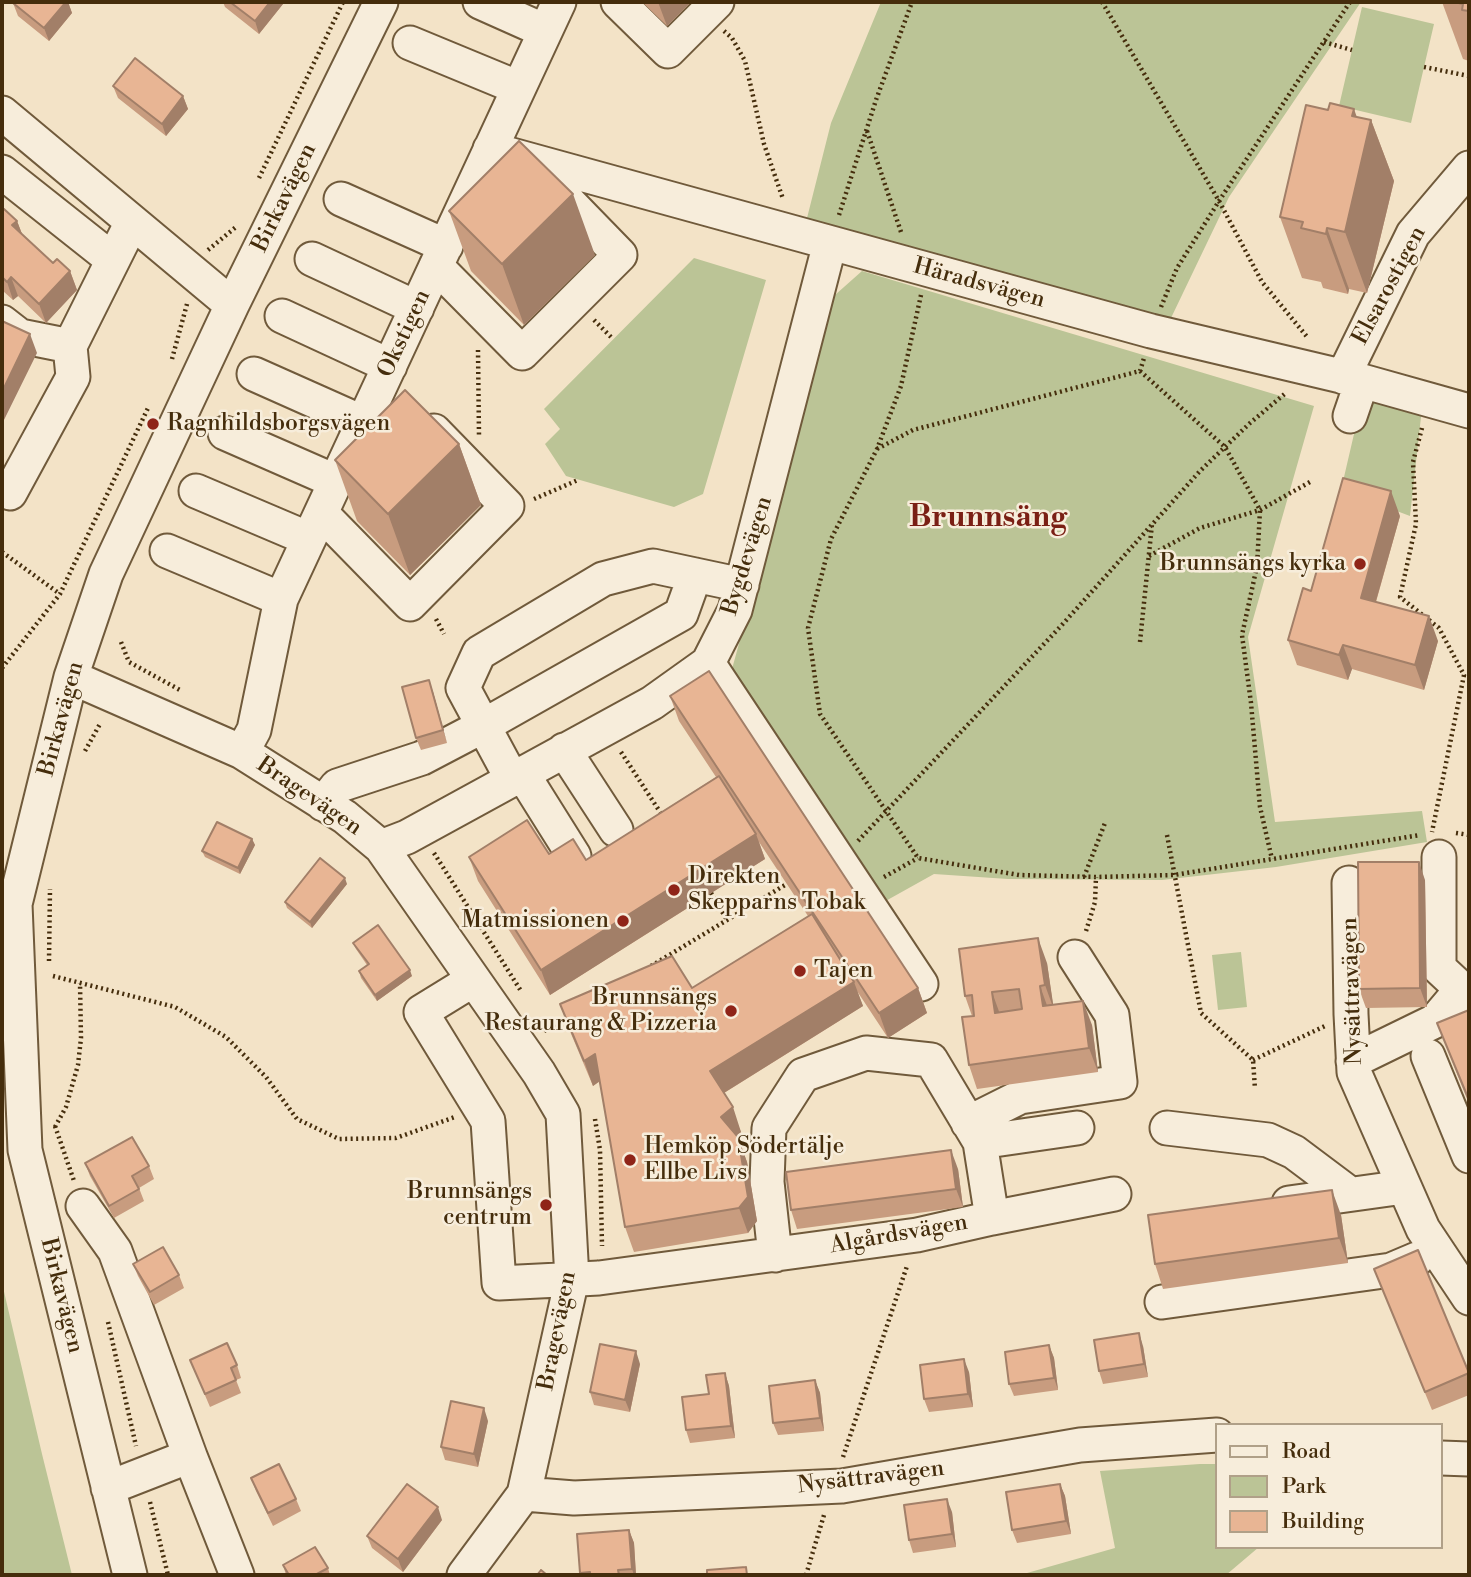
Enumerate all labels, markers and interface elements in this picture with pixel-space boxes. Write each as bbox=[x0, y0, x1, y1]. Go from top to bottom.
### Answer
street label: Birkavägen bbox=[247, 139, 323, 257]
street label: Elsarostigen bbox=[1347, 222, 1433, 350]
street label: Häradsvägen bbox=[910, 253, 1048, 315]
street label: Okstigen bbox=[373, 286, 437, 382]
place label: Ragnhildsborgsvägen bbox=[167, 410, 390, 438]
marker: Ragnhildsborgsvägen bbox=[145, 416, 161, 432]
street label: Bygdevägen bbox=[717, 493, 779, 619]
district label: Brunnsäng bbox=[909, 501, 1067, 537]
place label: Brunnsängs kyrka bbox=[1160, 550, 1346, 578]
marker: Brunnsängs kyrka bbox=[1352, 556, 1368, 572]
street label: Birkavägen bbox=[33, 659, 91, 779]
street label: Bragevägen bbox=[251, 752, 367, 842]
place label: Direkten Skepparns Tobak bbox=[688, 863, 865, 917]
marker: Direkten Skepparns Tobak bbox=[666, 882, 682, 898]
place label: Matmissionen bbox=[461, 907, 609, 935]
marker: Matmissionen bbox=[615, 913, 631, 929]
street label: Nysättravägen bbox=[1337, 917, 1369, 1065]
place label: Tajen bbox=[814, 957, 873, 985]
marker: Tajen bbox=[792, 963, 808, 979]
place label: Brunnsängs Restaurang & Pizzeria bbox=[485, 984, 717, 1038]
marker: Brunnsängs Restaurang & Pizzeria bbox=[723, 1003, 739, 1019]
place label: Hemköp Södertälje Ellbe Livs bbox=[644, 1133, 844, 1187]
marker: Hemköp Södertälje Ellbe Livs bbox=[622, 1152, 638, 1168]
place label: Brunnsängs centrum bbox=[407, 1178, 532, 1232]
marker: Brunnsängs centrum bbox=[538, 1197, 554, 1213]
street label: Algårdsvägen bbox=[828, 1209, 970, 1261]
street label: Birkavägen bbox=[33, 1236, 89, 1356]
street label: Bragevägen bbox=[533, 1269, 583, 1393]
legend bbox=[1216, 1423, 1443, 1549]
text: Road bbox=[1282, 1439, 1331, 1465]
street label: Nysättravägen bbox=[796, 1455, 946, 1501]
text: Park bbox=[1282, 1474, 1326, 1500]
text: Building bbox=[1282, 1509, 1364, 1535]

